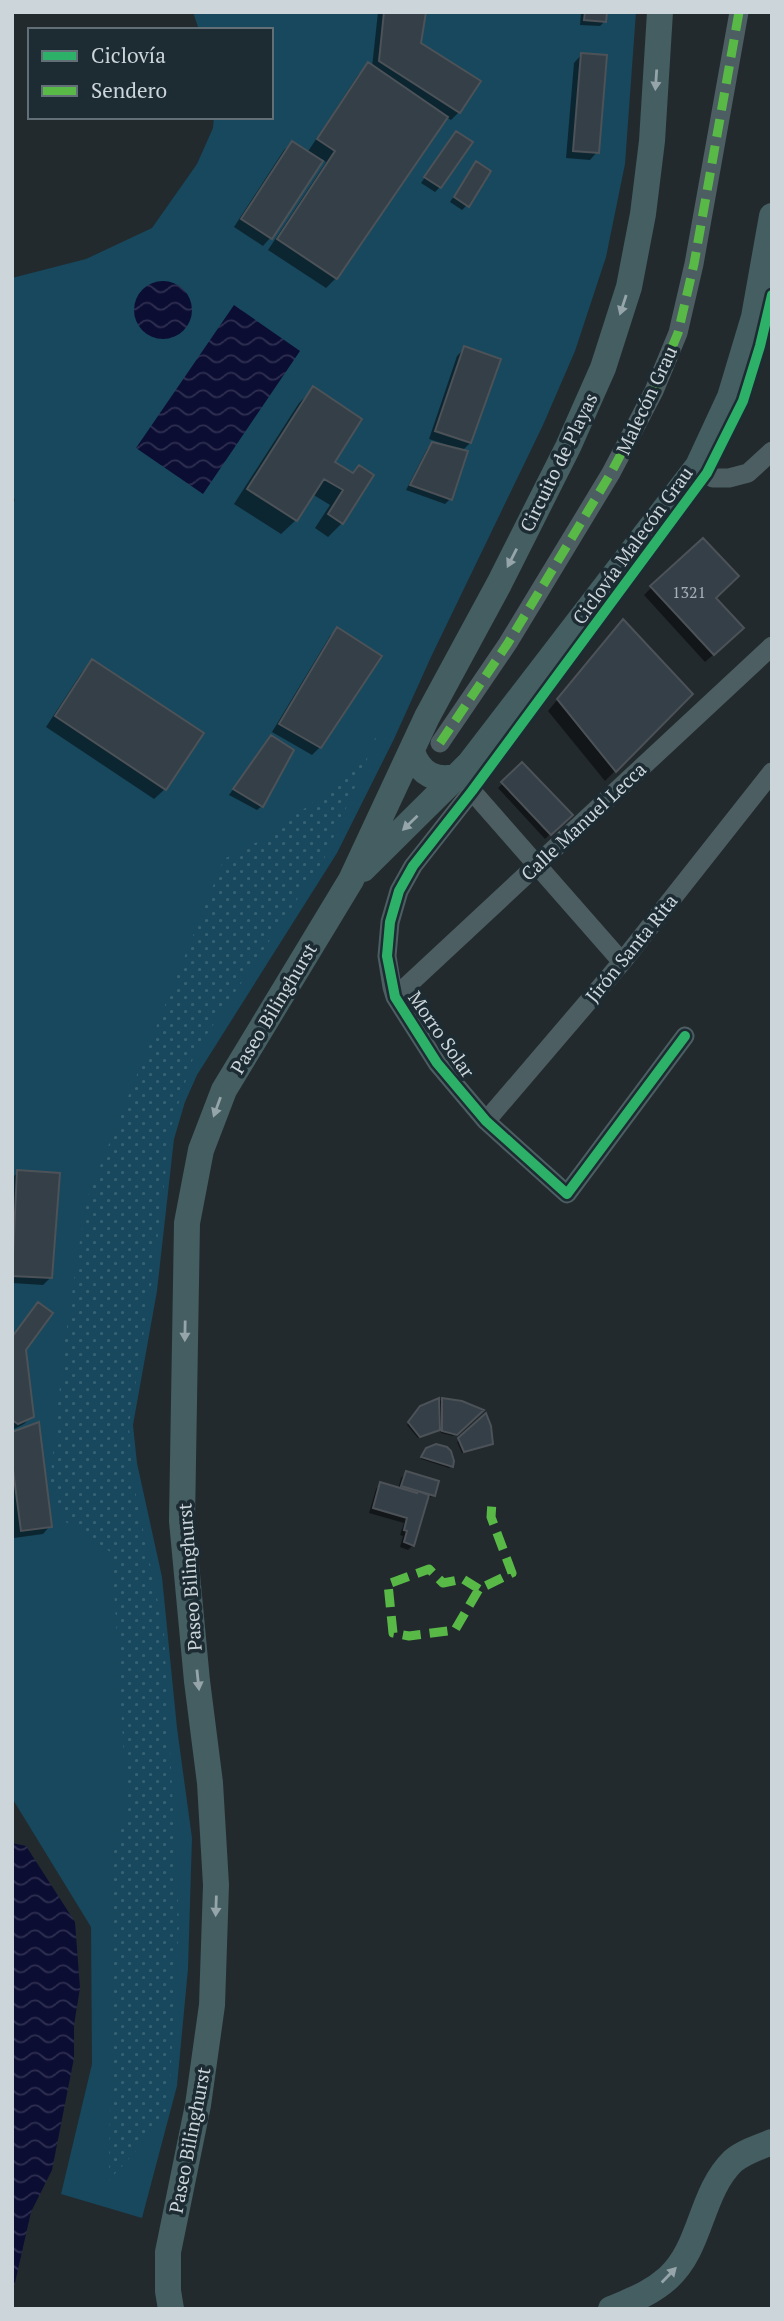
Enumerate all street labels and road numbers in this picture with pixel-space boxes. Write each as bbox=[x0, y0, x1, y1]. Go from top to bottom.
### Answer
street label: Malecón Grau bbox=[610, 342, 682, 458]
street label: Circuito de Playas bbox=[514, 388, 602, 536]
street label: Ciclovía Malecón Grau bbox=[566, 461, 698, 629]
street label: Calle Manuel Lecca bbox=[515, 756, 651, 886]
street label: Jirón Santa Rita bbox=[580, 888, 683, 1007]
street label: Paseo Bilinghurst bbox=[224, 938, 322, 1078]
street label: Morro Solar bbox=[403, 986, 481, 1083]
street label: Paseo Bilinghurst bbox=[171, 1502, 207, 1652]
street label: Paseo Bilinghurst bbox=[163, 2065, 215, 2215]

